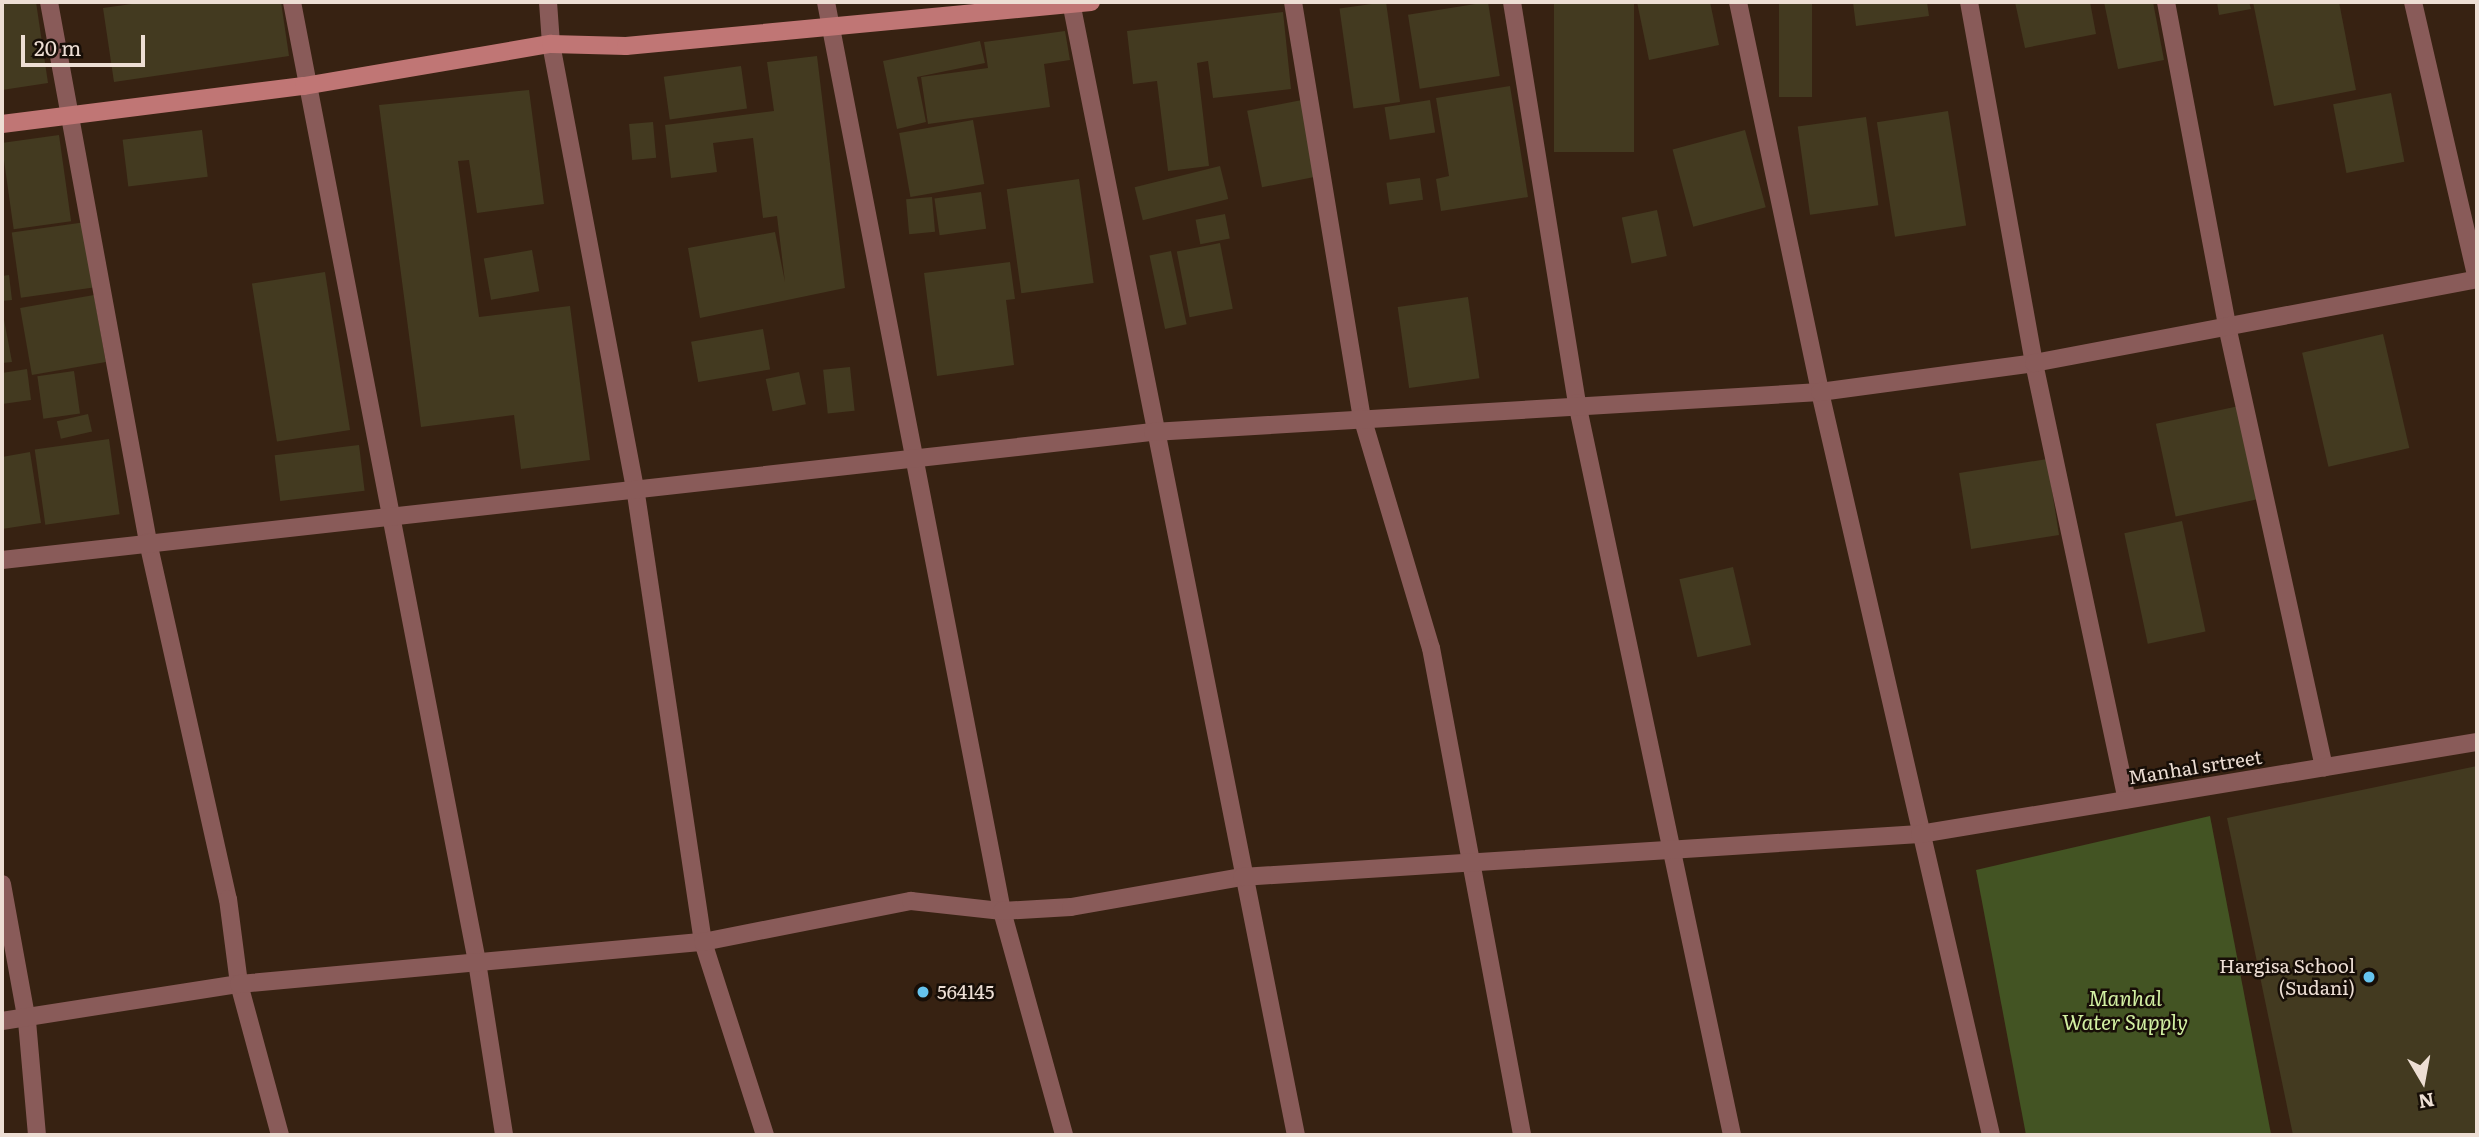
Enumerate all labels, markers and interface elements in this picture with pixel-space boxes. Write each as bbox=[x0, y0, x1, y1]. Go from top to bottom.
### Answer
scale bar bbox=[24, 21, 149, 65]
text: 20 m bbox=[34, 31, 81, 62]
street label: Manhal srtreet bbox=[2127, 745, 2263, 789]
place label: Hargisa School (Sudani) bbox=[2219, 955, 2355, 999]
marker: Hargisa School (Sudani) bbox=[2361, 969, 2377, 985]
place label: 564145 bbox=[937, 981, 994, 1003]
marker: 564145 bbox=[915, 984, 931, 1000]
water label: Manhal Water Supply bbox=[2062, 984, 2188, 1034]
north arrow bbox=[2388, 1046, 2458, 1116]
text: N bbox=[2416, 1087, 2437, 1117]

